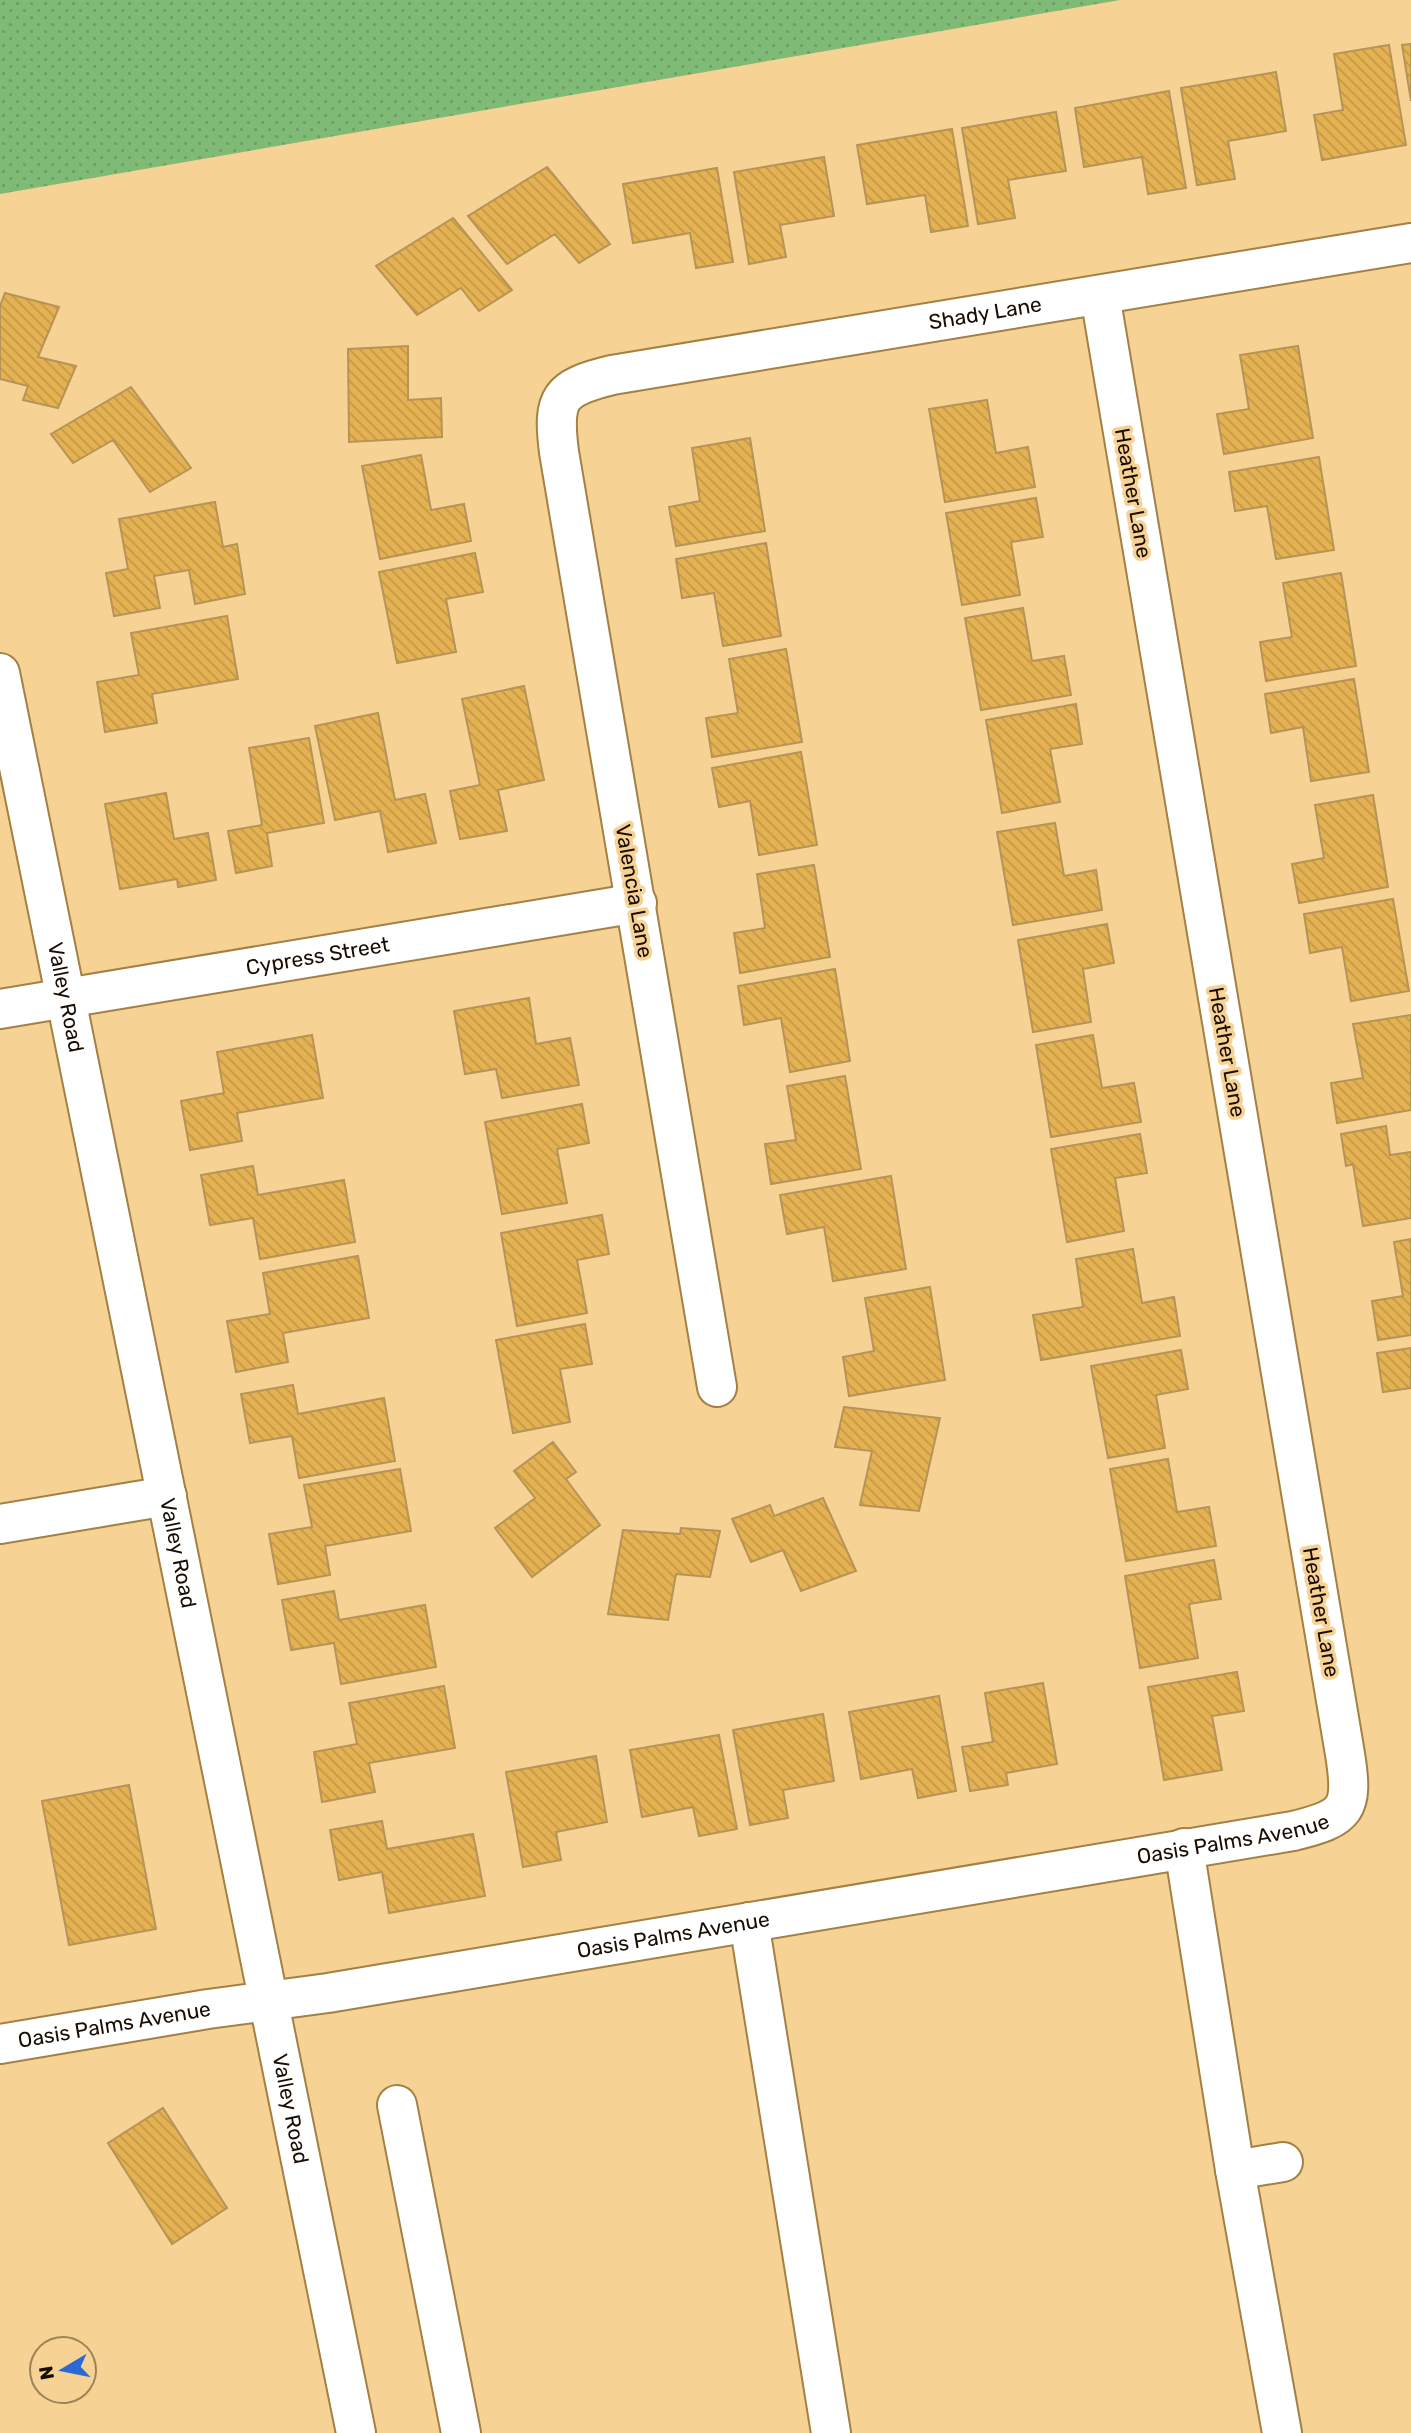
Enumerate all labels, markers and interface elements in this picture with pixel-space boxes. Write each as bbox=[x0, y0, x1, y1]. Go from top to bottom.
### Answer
street label: Shady Lane bbox=[927, 291, 1043, 334]
street label: Heather Lane bbox=[1110, 426, 1157, 560]
street label: Valencia Lane bbox=[610, 822, 659, 960]
street label: Cypress Street bbox=[244, 931, 391, 980]
street label: Valley Road bbox=[43, 940, 89, 1055]
street label: Heather Lane bbox=[1204, 985, 1251, 1119]
street label: Valley Road bbox=[155, 1496, 202, 1610]
street label: Heather Lane bbox=[1298, 1545, 1345, 1679]
street label: Oasis Palms Avenue bbox=[1135, 1808, 1333, 1869]
street label: Oasis Palms Avenue bbox=[575, 1906, 771, 1963]
street label: Oasis Palms Avenue bbox=[16, 1996, 213, 2053]
street label: Valley Road bbox=[268, 2052, 314, 2166]
north arrow bbox=[28, 2335, 98, 2405]
text: N bbox=[34, 2364, 59, 2382]

